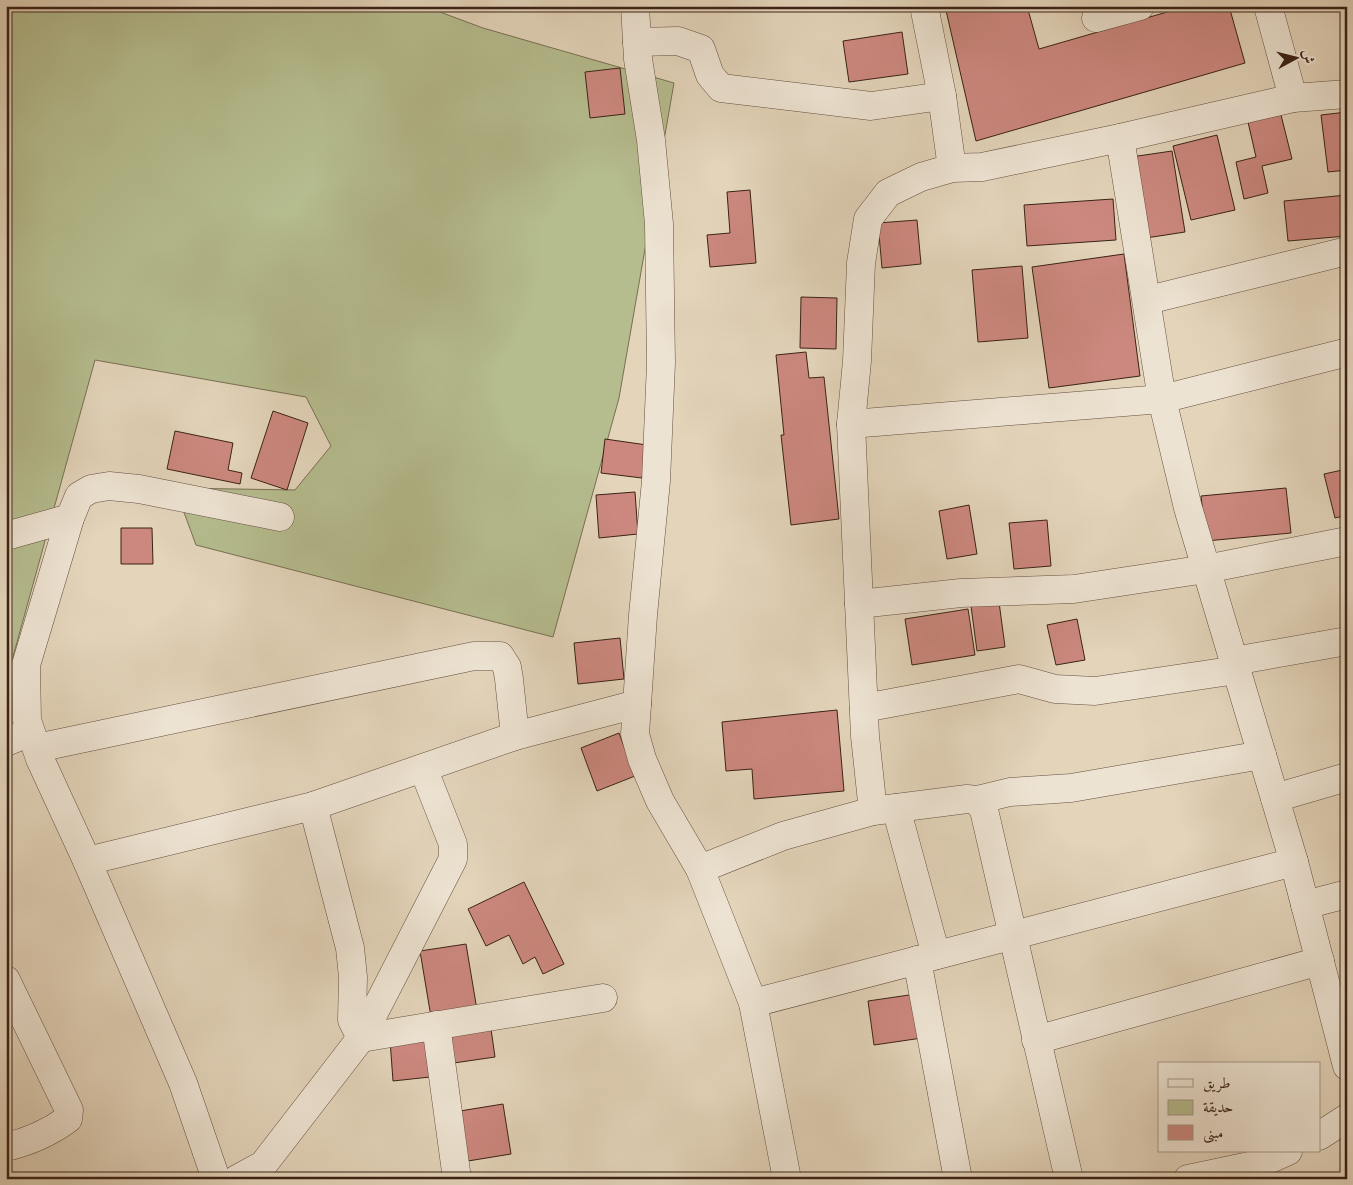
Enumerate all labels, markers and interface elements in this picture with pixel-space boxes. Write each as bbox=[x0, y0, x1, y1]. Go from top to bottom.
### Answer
north arrow bbox=[1270, 32, 1320, 82]
text: ش bbox=[1297, 49, 1318, 65]
legend bbox=[1158, 1062, 1320, 1152]
text: طريق bbox=[1203, 1074, 1230, 1095]
text: حديقة bbox=[1203, 1098, 1233, 1119]
text: مبنى bbox=[1203, 1124, 1223, 1145]

